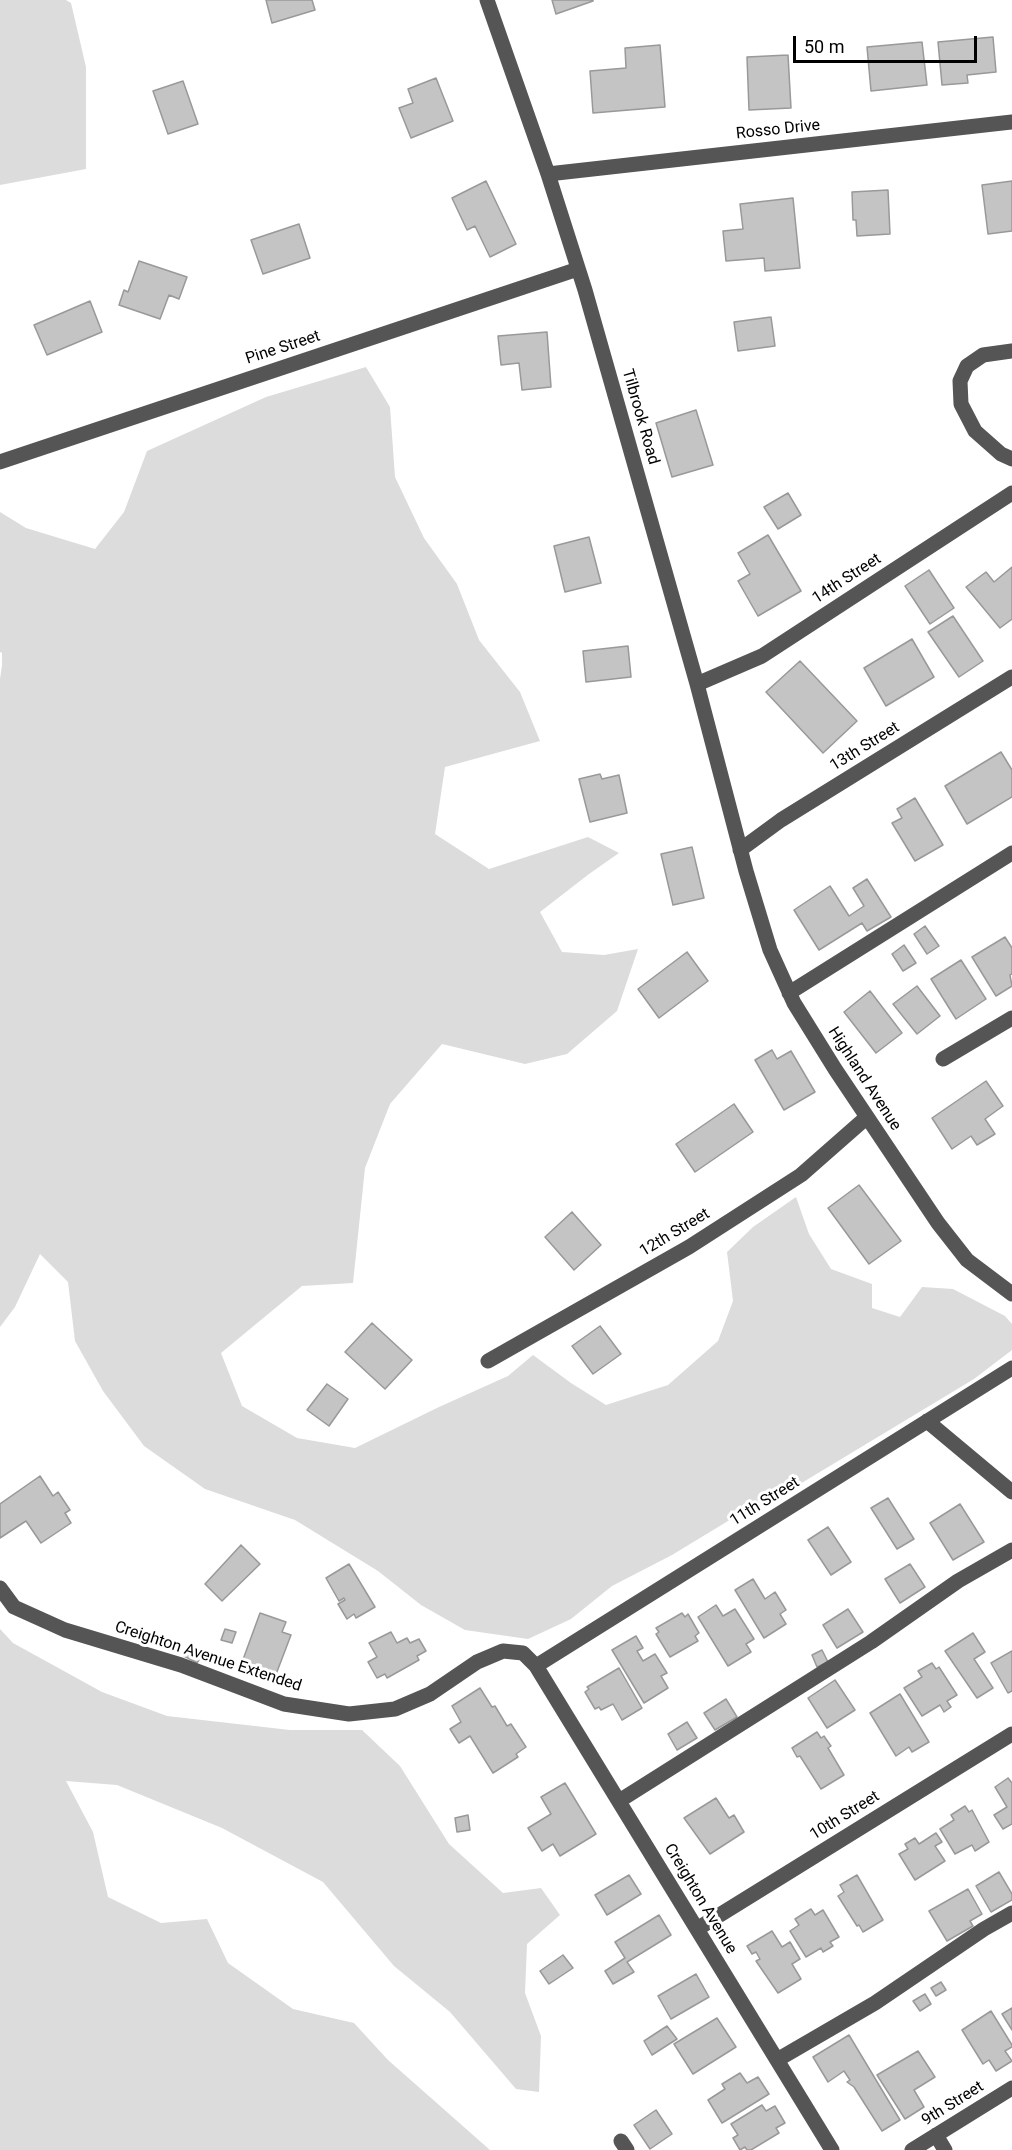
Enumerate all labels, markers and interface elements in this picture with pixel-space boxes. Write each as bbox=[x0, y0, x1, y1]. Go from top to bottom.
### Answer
scale bar bbox=[796, 24, 980, 62]
text: 50 m bbox=[804, 36, 844, 57]
street label: Rosso Drive bbox=[735, 116, 821, 144]
street label: Pine Street bbox=[243, 327, 323, 369]
street label: Tilbrook Road bbox=[617, 367, 663, 467]
street label: 14th Street bbox=[809, 550, 885, 608]
street label: 13th Street bbox=[827, 718, 903, 776]
street label: Highland Avenue bbox=[823, 1024, 905, 1134]
street label: 12th Street bbox=[637, 1205, 713, 1261]
street label: 11th Street bbox=[727, 1473, 803, 1531]
street label: Creighton Avenue Extended bbox=[112, 1618, 304, 1696]
street label: 10th Street bbox=[807, 1787, 883, 1845]
street label: Creighton Avenue bbox=[660, 1840, 740, 1958]
street label: 9th Street bbox=[919, 2078, 987, 2130]

